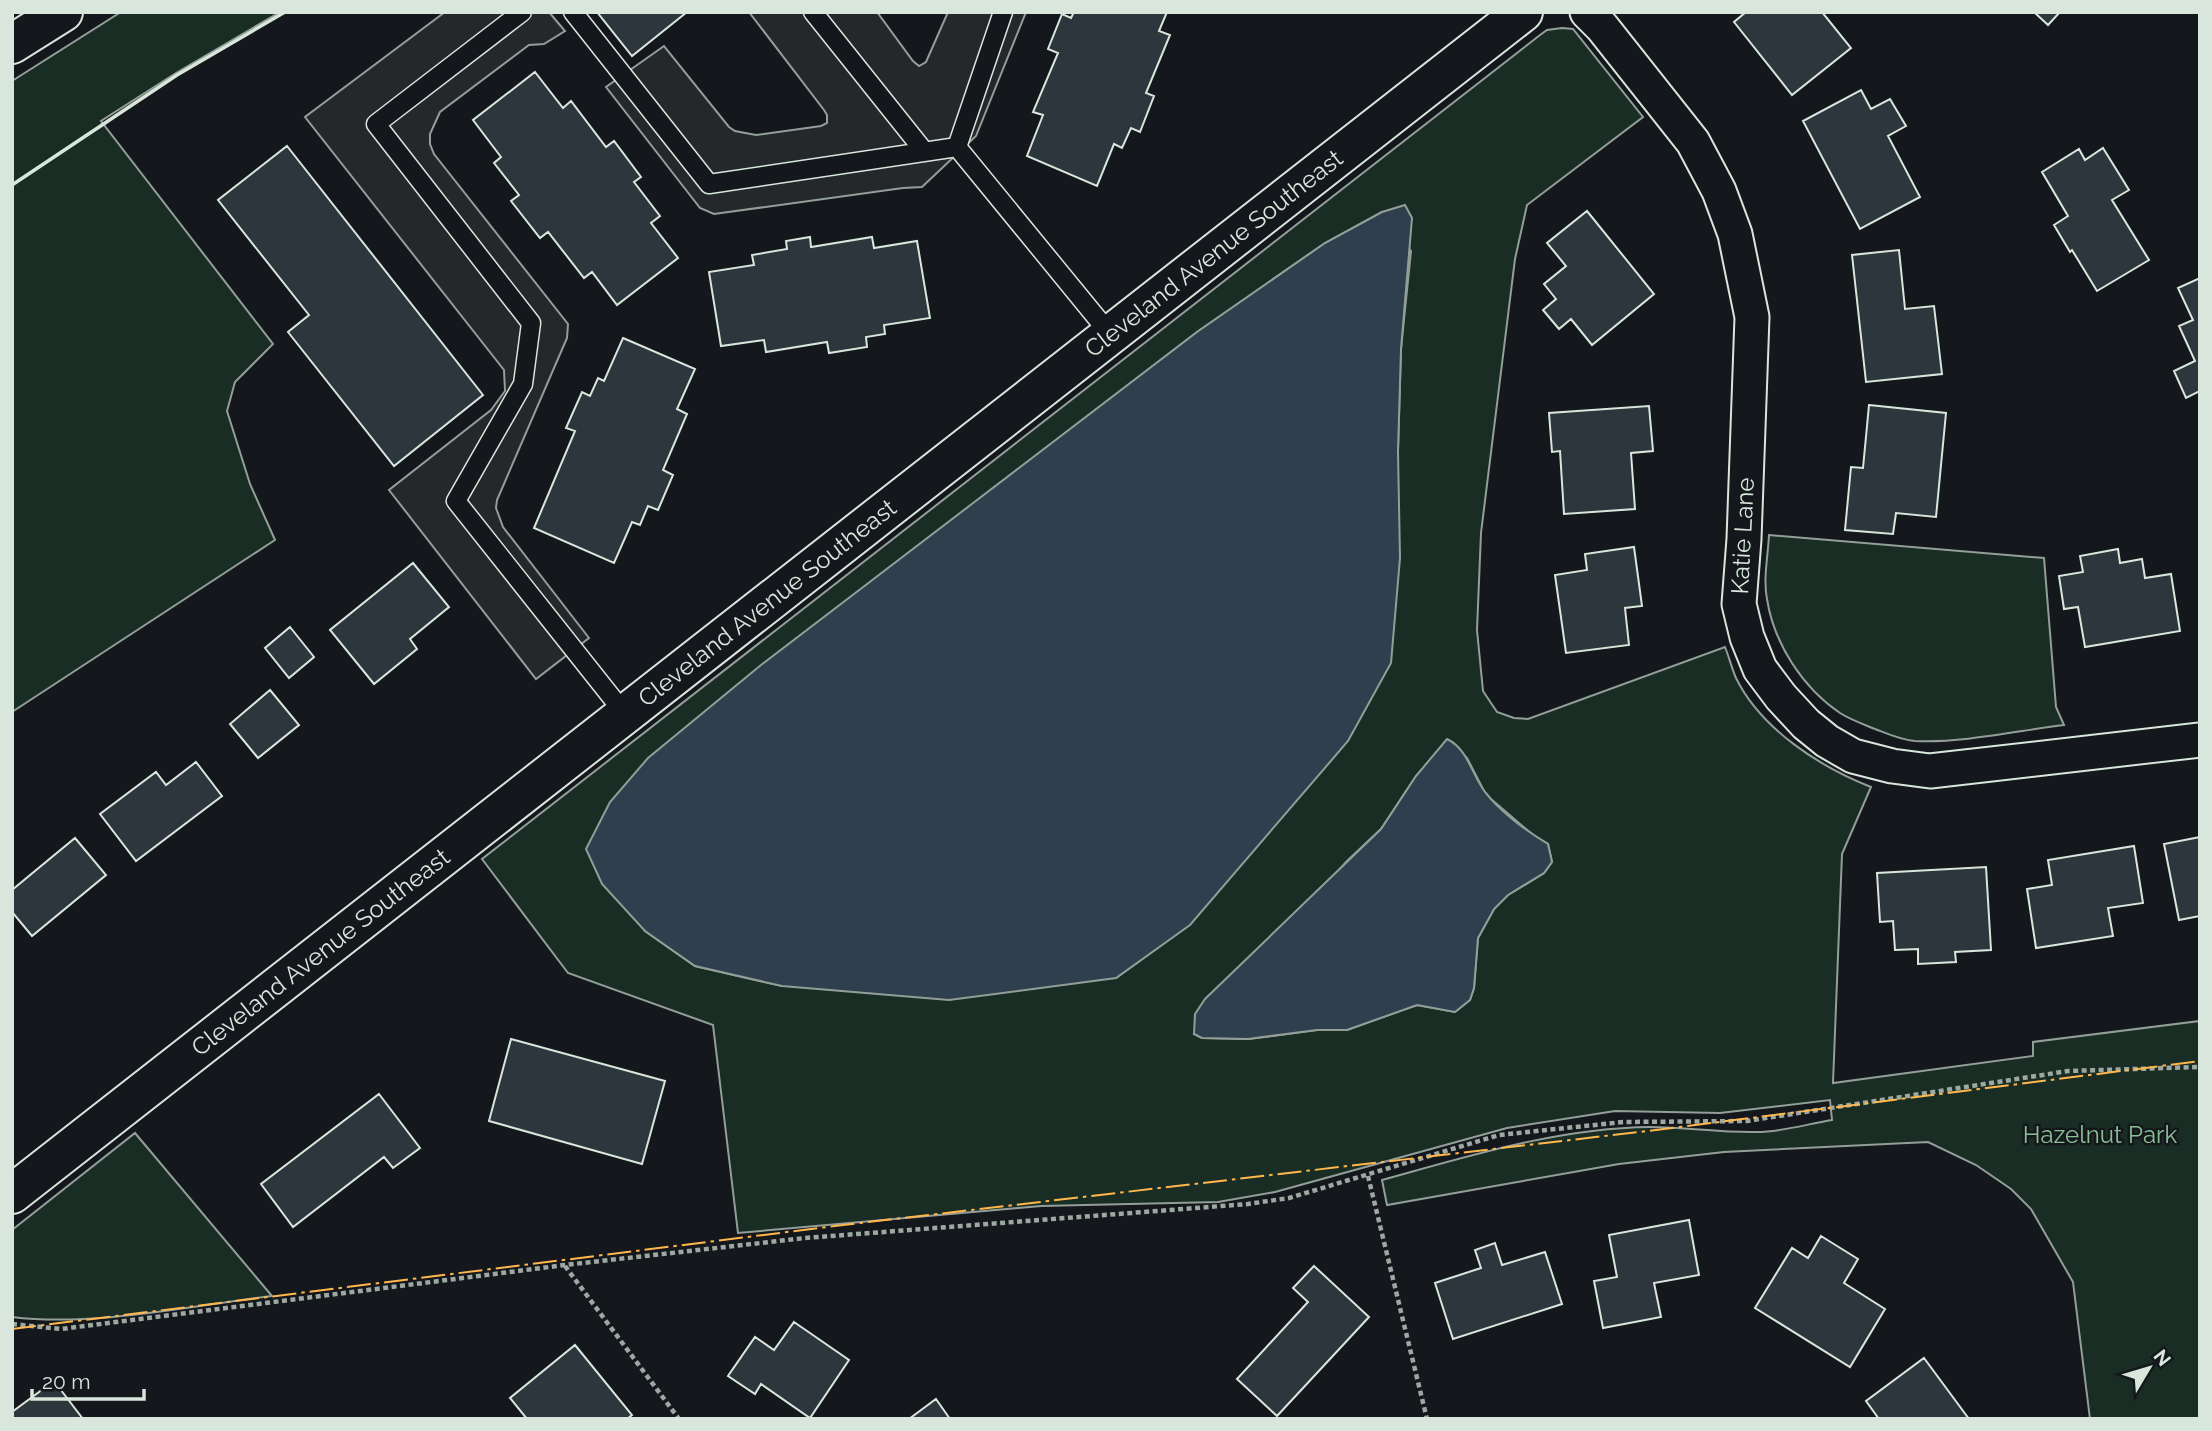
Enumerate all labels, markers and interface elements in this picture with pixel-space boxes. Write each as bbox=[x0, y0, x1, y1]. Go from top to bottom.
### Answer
street label: Cleveland Avenue Southeast bbox=[1079, 144, 1348, 363]
street label: Katie Lane bbox=[1725, 477, 1760, 595]
street label: Cleveland Avenue Southeast bbox=[632, 493, 902, 713]
street label: Cleveland Avenue Southeast bbox=[186, 842, 455, 1062]
park label: Hazelnut Park bbox=[2023, 1120, 2177, 1149]
north arrow bbox=[2114, 1333, 2184, 1403]
text: N bbox=[2149, 1345, 2176, 1370]
scale bar bbox=[32, 1358, 144, 1402]
text: 20 m bbox=[42, 1369, 90, 1394]

